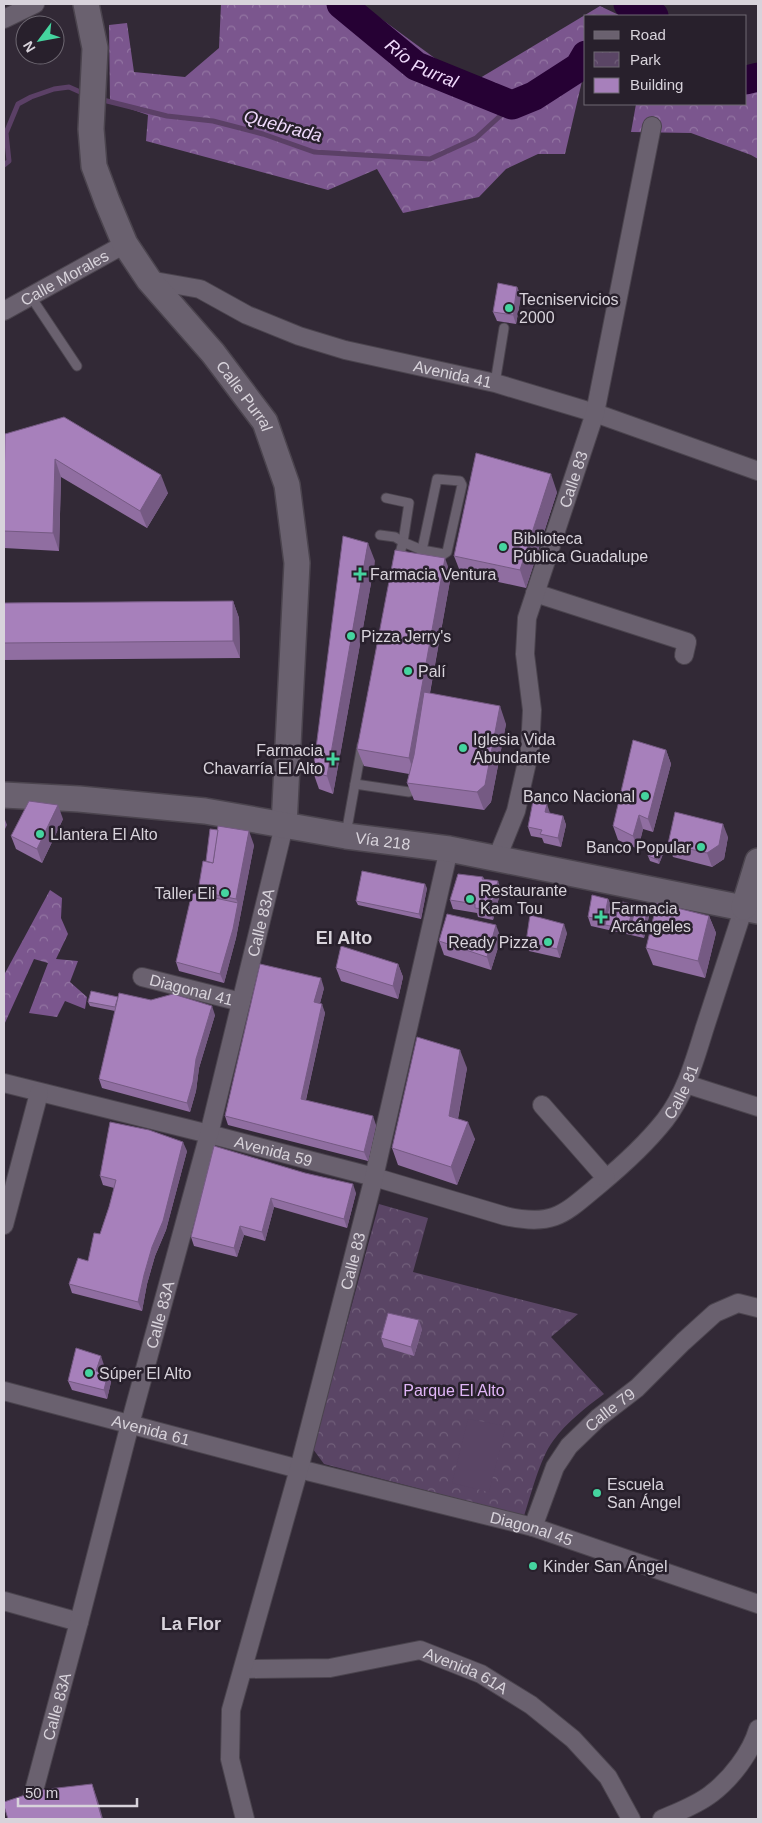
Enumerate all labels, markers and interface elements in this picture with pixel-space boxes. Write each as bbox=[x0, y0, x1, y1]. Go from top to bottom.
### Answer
north arrow bbox=[15, 15, 65, 65]
legend bbox=[584, 15, 747, 105]
text: Road bbox=[630, 26, 666, 43]
water label: Río Purral bbox=[381, 35, 462, 92]
text: N bbox=[20, 38, 38, 55]
text: Park bbox=[630, 51, 661, 68]
text: Building bbox=[630, 76, 683, 93]
water label: Quebrada bbox=[242, 106, 324, 146]
street label: Calle Morales bbox=[17, 246, 111, 309]
place label: Tecniservicios 2000 bbox=[519, 291, 619, 326]
marker: Tecniservicios 2000 bbox=[503, 302, 515, 314]
street label: Calle Purral bbox=[213, 357, 276, 433]
street label: Avenida 41 bbox=[412, 357, 494, 391]
street label: Calle 83 bbox=[556, 449, 590, 510]
place label: Biblioteca Pública Guadalupe bbox=[513, 530, 648, 565]
marker: Biblioteca Pública Guadalupe bbox=[497, 541, 509, 553]
place label: Farmacia Ventura bbox=[370, 566, 496, 583]
marker: Farmacia Ventura bbox=[354, 568, 366, 580]
place label: Pizza Jerry's bbox=[361, 628, 451, 645]
marker: Pizza Jerry's bbox=[345, 630, 357, 642]
place label: Palí bbox=[418, 663, 446, 680]
marker: Palí bbox=[402, 665, 414, 677]
place label: Iglesia Vida Abundante bbox=[473, 731, 556, 766]
place label: Farmacia Chavarría El Alto bbox=[203, 742, 323, 777]
marker: Iglesia Vida Abundante bbox=[457, 742, 469, 754]
marker: Farmacia Chavarría El Alto bbox=[327, 753, 339, 765]
place label: Banco Nacional bbox=[523, 788, 635, 805]
marker: Banco Nacional bbox=[639, 790, 651, 802]
place label: Llantera El Alto bbox=[50, 826, 158, 843]
marker: Llantera El Alto bbox=[34, 828, 46, 840]
street label: Vía 218 bbox=[354, 829, 411, 853]
place label: Banco Popular bbox=[586, 839, 692, 856]
marker: Banco Popular bbox=[695, 841, 707, 853]
place label: Restaurante Kam Tou bbox=[480, 882, 567, 917]
place label: Taller Eli bbox=[155, 885, 215, 902]
street label: Calle 83A bbox=[244, 886, 277, 958]
marker: Taller Eli bbox=[219, 887, 231, 899]
marker: Restaurante Kam Tou bbox=[464, 893, 476, 905]
place label: Farmacia Arcángeles bbox=[611, 900, 691, 935]
marker: Farmacia Arcángeles bbox=[595, 911, 607, 923]
district label: El Alto bbox=[316, 928, 372, 948]
place label: Ready Pizza bbox=[448, 934, 538, 951]
marker: Ready Pizza bbox=[542, 936, 554, 948]
street label: Diagonal 41 bbox=[148, 971, 235, 1008]
street label: Calle 81 bbox=[660, 1062, 701, 1122]
street label: Avenida 59 bbox=[233, 1133, 314, 1169]
street label: Calle 83 bbox=[337, 1230, 368, 1292]
street label: Calle 83A bbox=[142, 1279, 177, 1350]
place label: Súper El Alto bbox=[99, 1365, 192, 1382]
marker: Súper El Alto bbox=[83, 1367, 95, 1379]
park label: Parque El Alto bbox=[403, 1382, 505, 1399]
street label: Calle 79 bbox=[581, 1384, 638, 1434]
street label: Avenida 61 bbox=[110, 1411, 192, 1448]
place label: Escuela San Ángel bbox=[607, 1476, 681, 1511]
marker: Escuela San Ángel bbox=[591, 1487, 603, 1499]
street label: Diagonal 45 bbox=[488, 1508, 575, 1549]
place label: Kinder San Ángel bbox=[543, 1557, 668, 1575]
marker: Kinder San Ángel bbox=[527, 1560, 539, 1572]
district label: La Flor bbox=[161, 1614, 221, 1634]
street label: Avenida 61A bbox=[421, 1644, 511, 1697]
street label: Calle 83A bbox=[39, 1670, 74, 1742]
scale bar bbox=[18, 1776, 136, 1808]
text: 50 m bbox=[25, 1784, 58, 1801]

